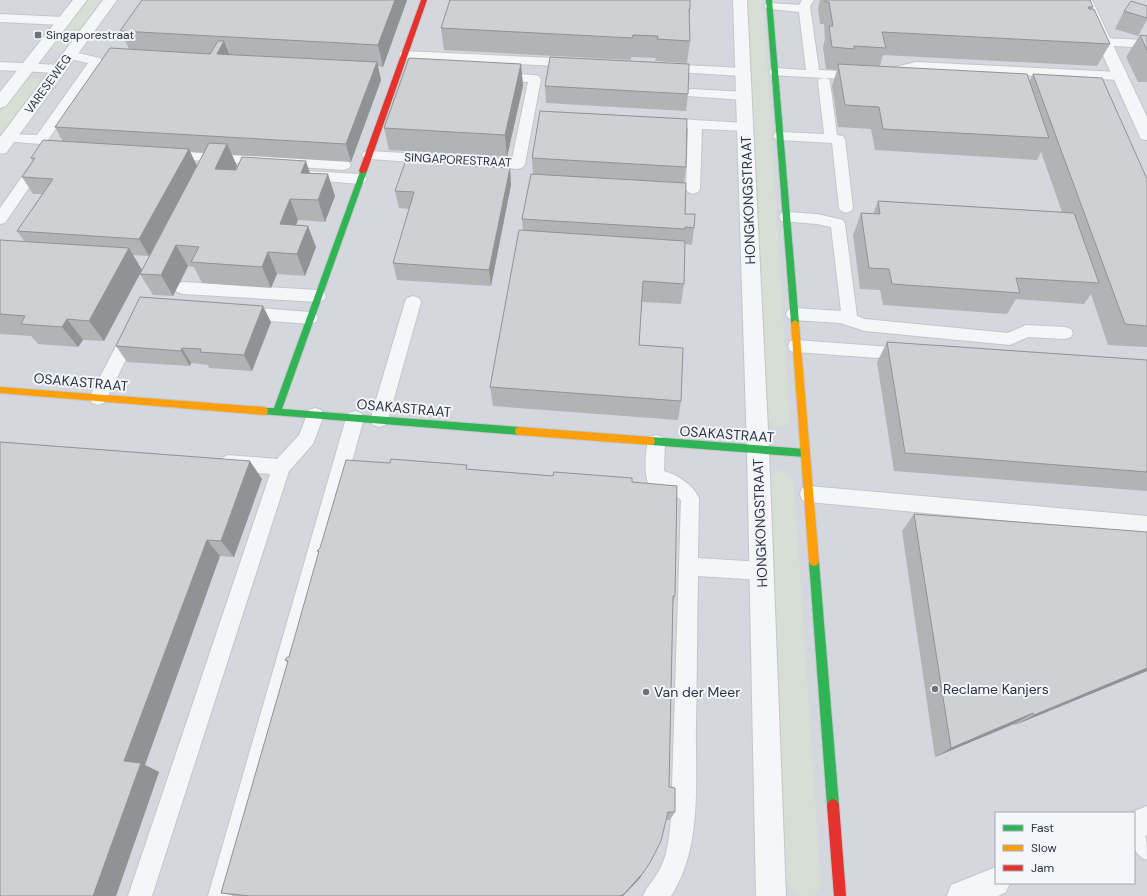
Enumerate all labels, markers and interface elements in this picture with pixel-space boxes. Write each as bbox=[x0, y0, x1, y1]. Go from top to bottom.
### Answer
place label: Singaporestraat bbox=[46, 27, 134, 43]
marker: Singaporestraat bbox=[33, 30, 43, 40]
street label: VARESEWEG bbox=[21, 51, 75, 117]
street label: HONGKONGSTRAAT bbox=[737, 135, 759, 265]
street label: SINGAPORESTRAAT bbox=[404, 149, 512, 171]
street label: OSAKASTRAAT bbox=[33, 369, 129, 395]
street label: OSAKASTRAAT bbox=[356, 395, 452, 421]
street label: OSAKASTRAAT bbox=[679, 422, 775, 446]
street label: HONGKONGSTRAAT bbox=[749, 458, 771, 588]
place label: Reclame Kanjers bbox=[943, 680, 1049, 698]
place label: Van der Meer bbox=[654, 683, 740, 701]
marker: Reclame Kanjers bbox=[930, 684, 940, 694]
marker: Van der Meer bbox=[641, 687, 651, 697]
legend bbox=[995, 812, 1135, 884]
text: Fast bbox=[1031, 820, 1054, 836]
text: Slow bbox=[1031, 840, 1057, 856]
text: Jam bbox=[1031, 860, 1054, 876]

